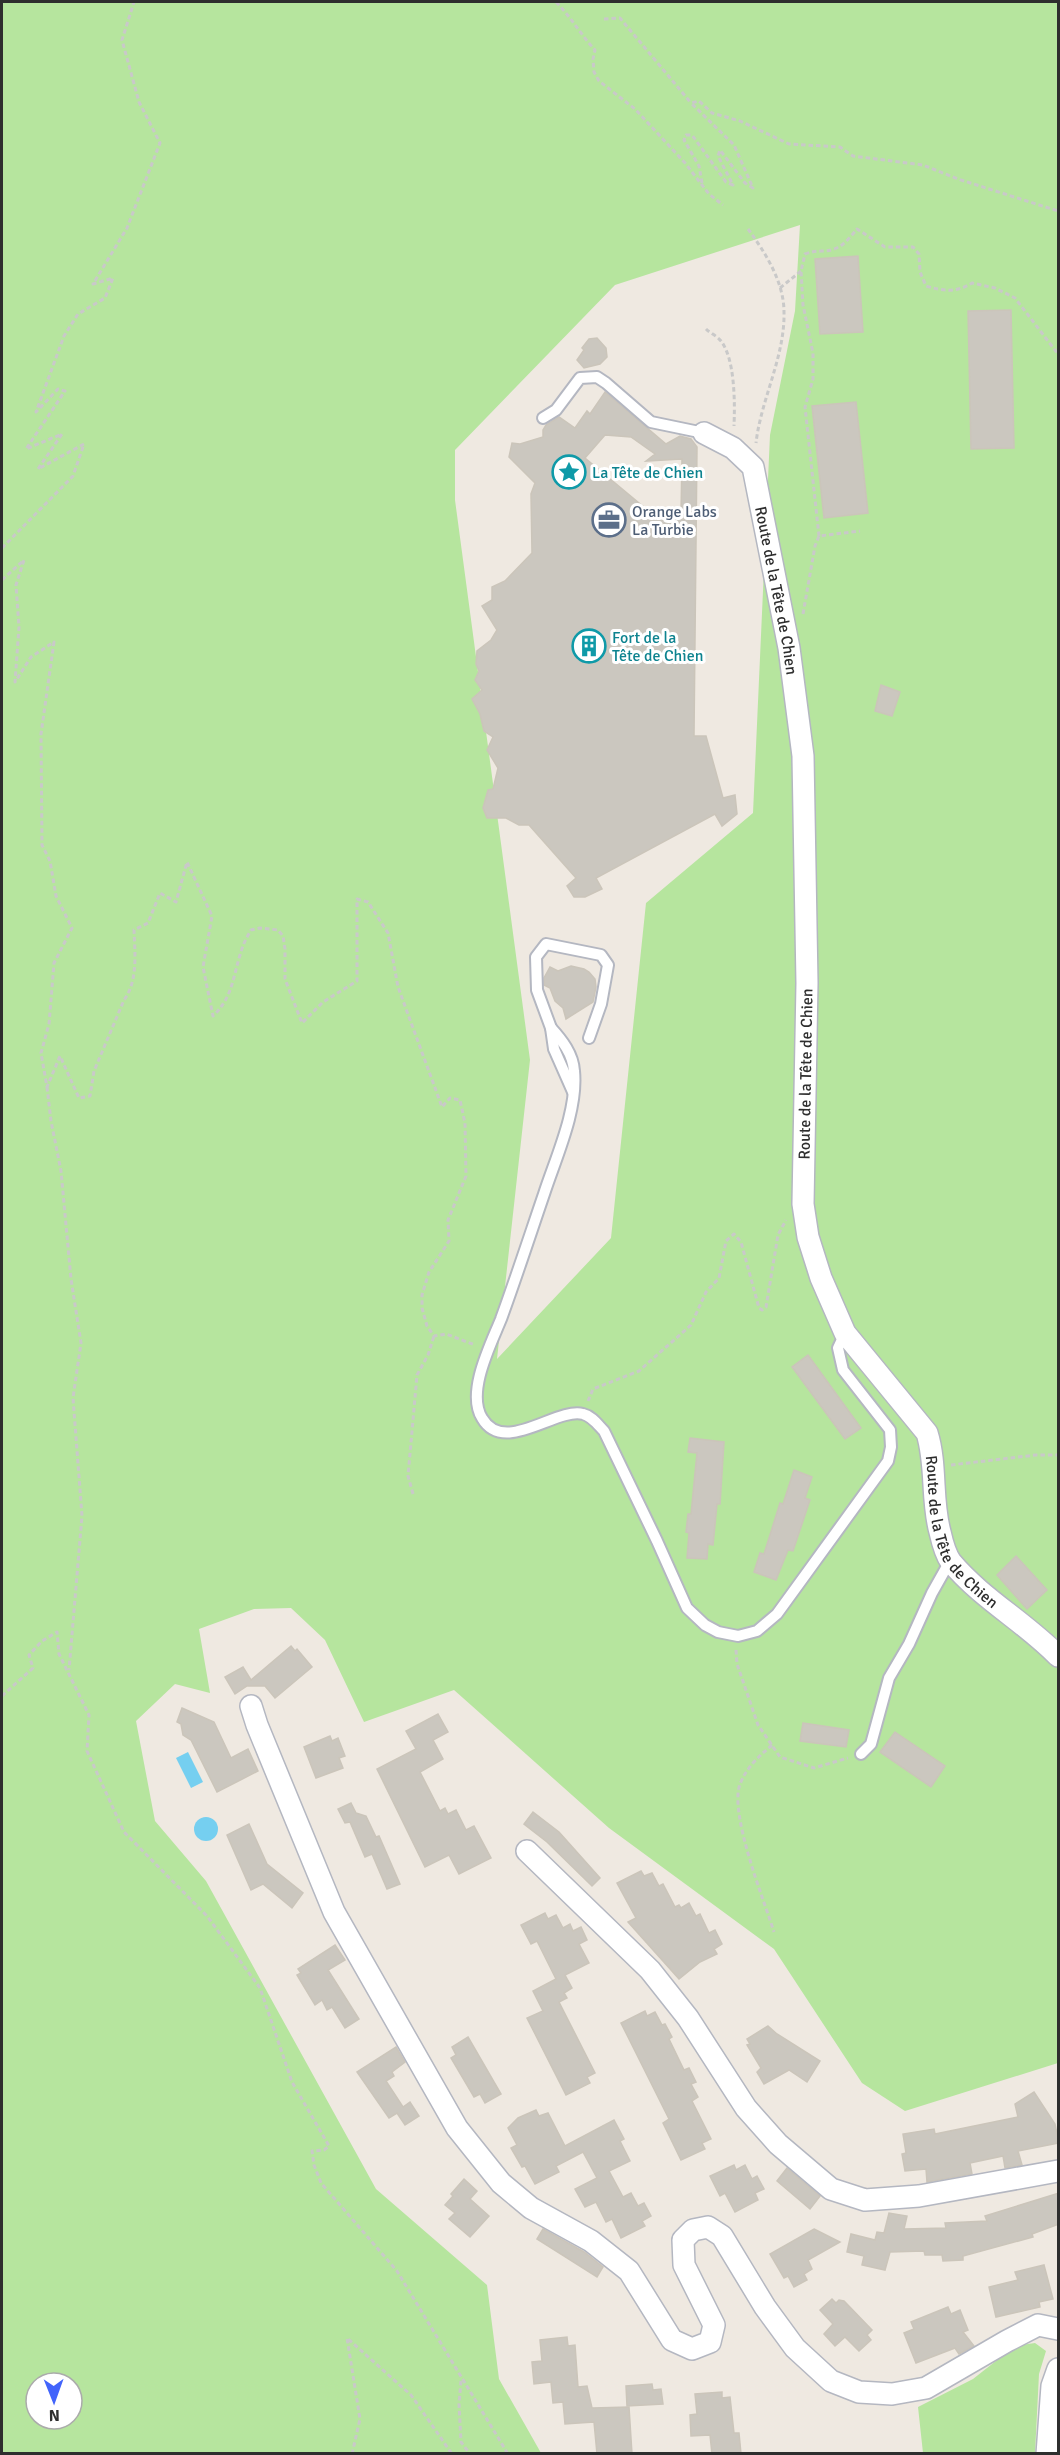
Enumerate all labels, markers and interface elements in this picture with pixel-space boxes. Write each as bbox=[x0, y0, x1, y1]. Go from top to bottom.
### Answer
place icon: La Tête de Chien bbox=[551, 454, 587, 490]
place label: La Tête de Chien bbox=[592, 463, 703, 483]
office icon: Orange Labs La Turbie bbox=[591, 502, 627, 538]
place label: Orange Labs La Turbie bbox=[632, 502, 717, 540]
street label: Route de la Tête de Chien bbox=[750, 505, 801, 676]
building icon: Fort de la Tête de Chien bbox=[571, 628, 607, 664]
place label: Fort de la Tête de Chien bbox=[612, 628, 703, 666]
street label: Route de la Tête de Chien bbox=[795, 988, 817, 1160]
street label: Route de la Tête de Chien bbox=[921, 1454, 1002, 1613]
north arrow bbox=[24, 2371, 84, 2431]
text: N bbox=[49, 2405, 60, 2425]

